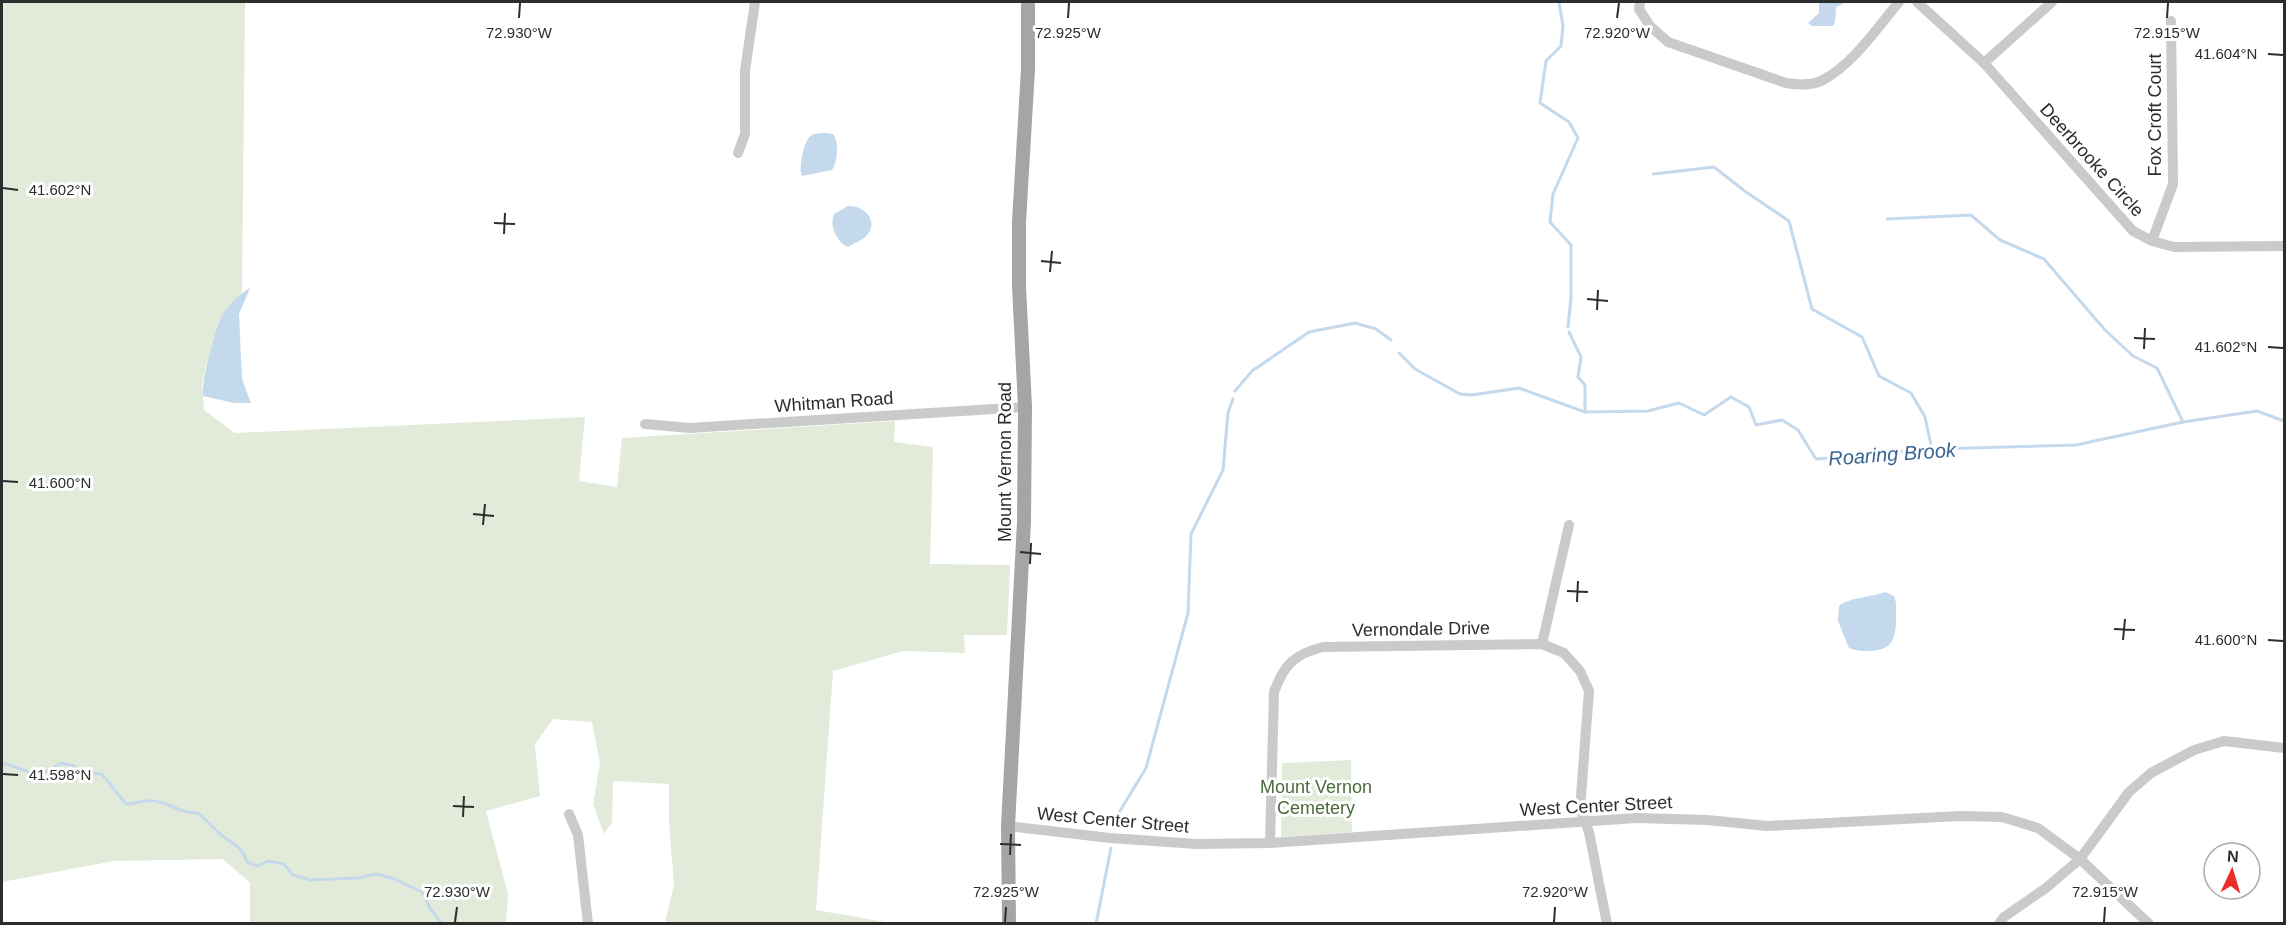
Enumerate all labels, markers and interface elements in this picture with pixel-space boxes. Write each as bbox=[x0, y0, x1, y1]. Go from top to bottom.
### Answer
text: 72.930°W bbox=[486, 24, 553, 41]
text: 72.925°W bbox=[1035, 24, 1102, 41]
text: 72.920°W bbox=[1584, 24, 1651, 41]
text: 72.915°W bbox=[2134, 24, 2201, 41]
text: 41.604°N bbox=[2195, 45, 2257, 62]
street label: Fox Croft Court bbox=[2145, 53, 2165, 177]
street label: Deerbrooke Circle bbox=[2036, 99, 2148, 221]
text: 41.602°N bbox=[29, 181, 91, 198]
text: 41.602°N bbox=[2195, 338, 2257, 355]
street label: Mount Vernon Road bbox=[995, 382, 1015, 542]
street label: Whitman Road bbox=[774, 388, 894, 416]
water label: Roaring Brook bbox=[1827, 438, 1958, 469]
text: 41.600°N bbox=[29, 474, 91, 491]
street label: Vernondale Drive bbox=[1352, 618, 1490, 640]
text: 41.600°N bbox=[2195, 631, 2257, 648]
text: 41.598°N bbox=[29, 766, 91, 783]
park label: Mount Vernon Cemetery bbox=[1260, 777, 1372, 818]
street label: West Center Street bbox=[1519, 792, 1673, 820]
street label: West Center Street bbox=[1036, 803, 1190, 837]
north arrow bbox=[2202, 841, 2262, 901]
text: N bbox=[2227, 848, 2239, 865]
text: 72.930°W bbox=[424, 883, 491, 900]
text: 72.925°W bbox=[973, 883, 1040, 900]
text: 72.920°W bbox=[1522, 883, 1589, 900]
text: 72.915°W bbox=[2072, 883, 2139, 900]

